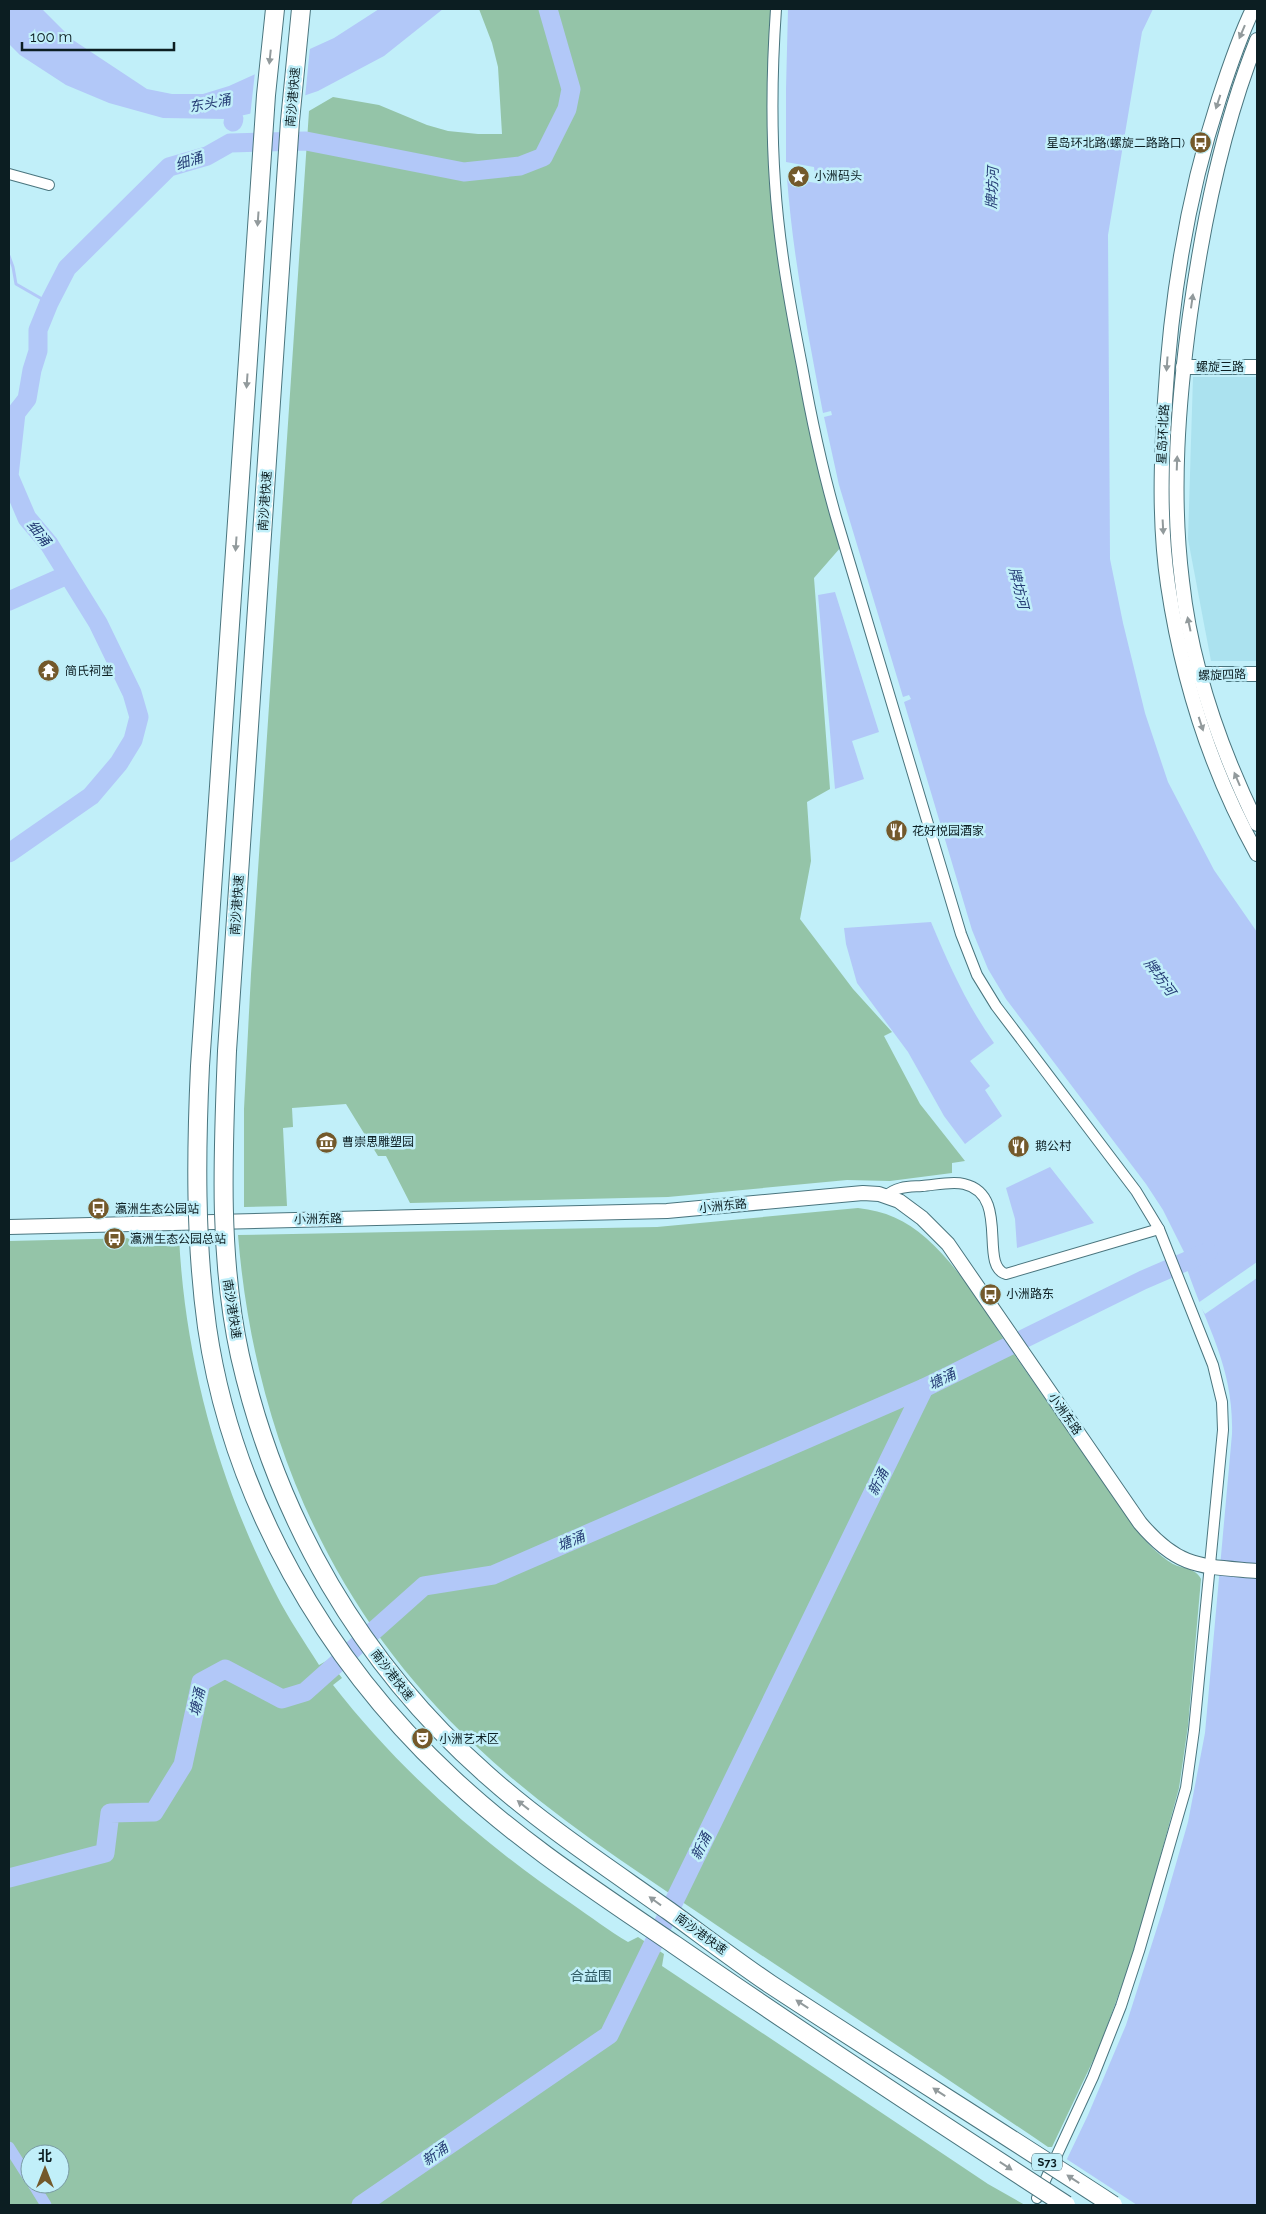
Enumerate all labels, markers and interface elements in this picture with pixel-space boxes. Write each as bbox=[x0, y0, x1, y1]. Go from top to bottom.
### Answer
scale bar bbox=[22, 20, 175, 52]
one-way arrow bbox=[1238, 25, 1246, 39]
text: 100 m bbox=[30, 28, 72, 46]
one-way arrow bbox=[266, 50, 274, 66]
street label: 南沙港快速 bbox=[283, 66, 303, 128]
water label: 东头涌 bbox=[188, 91, 234, 115]
one-way arrow bbox=[1214, 95, 1221, 110]
bus stop icon: 星岛环北路(螺旋二路路口) bbox=[1189, 131, 1213, 155]
place label: 星岛环北路(螺旋二路路口) bbox=[1047, 136, 1185, 150]
water label: 细涌 bbox=[173, 148, 207, 173]
place icon: 小洲码头 bbox=[786, 164, 810, 188]
water label: 牌坊河 bbox=[983, 164, 1001, 209]
place label: 小洲码头 bbox=[814, 169, 862, 183]
one-way arrow bbox=[253, 212, 261, 228]
one-way arrow bbox=[1188, 293, 1196, 309]
one-way arrow bbox=[1163, 357, 1171, 373]
street label: 螺旋三路 bbox=[1196, 360, 1244, 374]
one-way arrow bbox=[242, 374, 250, 390]
street label: 星岛环北路 bbox=[1154, 404, 1172, 464]
one-way arrow bbox=[1174, 455, 1182, 471]
street label: 南沙港快速 bbox=[256, 471, 274, 531]
water label: 细涌 bbox=[24, 517, 55, 550]
one-way arrow bbox=[1159, 519, 1167, 535]
one-way arrow bbox=[231, 536, 239, 552]
water label: 牌坊河 bbox=[1006, 566, 1033, 613]
one-way arrow bbox=[1185, 616, 1193, 632]
temple icon: 简氏祠堂 bbox=[37, 659, 61, 683]
place label: 简氏祠堂 bbox=[65, 664, 113, 678]
street label: 螺旋四路 bbox=[1198, 667, 1246, 683]
one-way arrow bbox=[1197, 717, 1205, 732]
one-way arrow bbox=[1232, 772, 1240, 786]
restaurant icon: 花好悦园酒家 bbox=[884, 819, 908, 843]
place label: 花好悦园酒家 bbox=[912, 824, 984, 838]
street label: 南沙港快速 bbox=[228, 875, 246, 935]
water label: 牌坊河 bbox=[1141, 955, 1181, 1001]
museum icon: 曹崇思雕塑园 bbox=[314, 1130, 338, 1154]
restaurant icon: 鹅公村 bbox=[1007, 1134, 1031, 1158]
place label: 曹崇思雕塑园 bbox=[342, 1135, 414, 1149]
place label: 鹅公村 bbox=[1035, 1139, 1072, 1153]
bus stop icon: 瀛洲生态公园站 bbox=[87, 1197, 111, 1221]
street label: 小洲东路 bbox=[698, 1197, 748, 1215]
place label: 瀛洲生态公园站 bbox=[115, 1202, 199, 1216]
street label: 小洲东路 bbox=[294, 1212, 342, 1226]
bus stop icon: 瀛洲生态公园总站 bbox=[102, 1227, 126, 1251]
place label: 瀛洲生态公园总站 bbox=[130, 1232, 226, 1246]
street label: 南沙港快速 bbox=[220, 1278, 244, 1340]
bus stop icon: 小洲路东 bbox=[978, 1282, 1002, 1306]
place label: 小洲路东 bbox=[1006, 1287, 1054, 1301]
water label: 塘涌 bbox=[926, 1365, 960, 1392]
street label: 小洲东路 bbox=[1045, 1390, 1085, 1438]
water label: 新涌 bbox=[865, 1464, 892, 1498]
water label: 塘涌 bbox=[555, 1527, 589, 1554]
street label: 南沙港快速 bbox=[368, 1647, 416, 1703]
water label: 塘涌 bbox=[186, 1685, 208, 1717]
theatre icon: 小洲艺术区 bbox=[411, 1727, 435, 1751]
place label: 小洲艺术区 bbox=[439, 1732, 499, 1746]
one-way arrow bbox=[517, 1800, 530, 1810]
water label: 新涌 bbox=[688, 1828, 715, 1862]
one-way arrow bbox=[648, 1896, 662, 1906]
street label: 南沙港快速 bbox=[673, 1911, 729, 1957]
district label: 合益围 bbox=[570, 1968, 612, 1984]
one-way arrow bbox=[795, 2000, 809, 2009]
one-way arrow bbox=[932, 2087, 946, 2097]
water label: 新涌 bbox=[419, 2138, 453, 2169]
north arrow bbox=[20, 2144, 70, 2194]
text: 北 bbox=[38, 2148, 52, 2164]
road number: S73 bbox=[1032, 2154, 1062, 2170]
one-way arrow bbox=[1000, 2161, 1013, 2171]
one-way arrow bbox=[1066, 2174, 1079, 2183]

